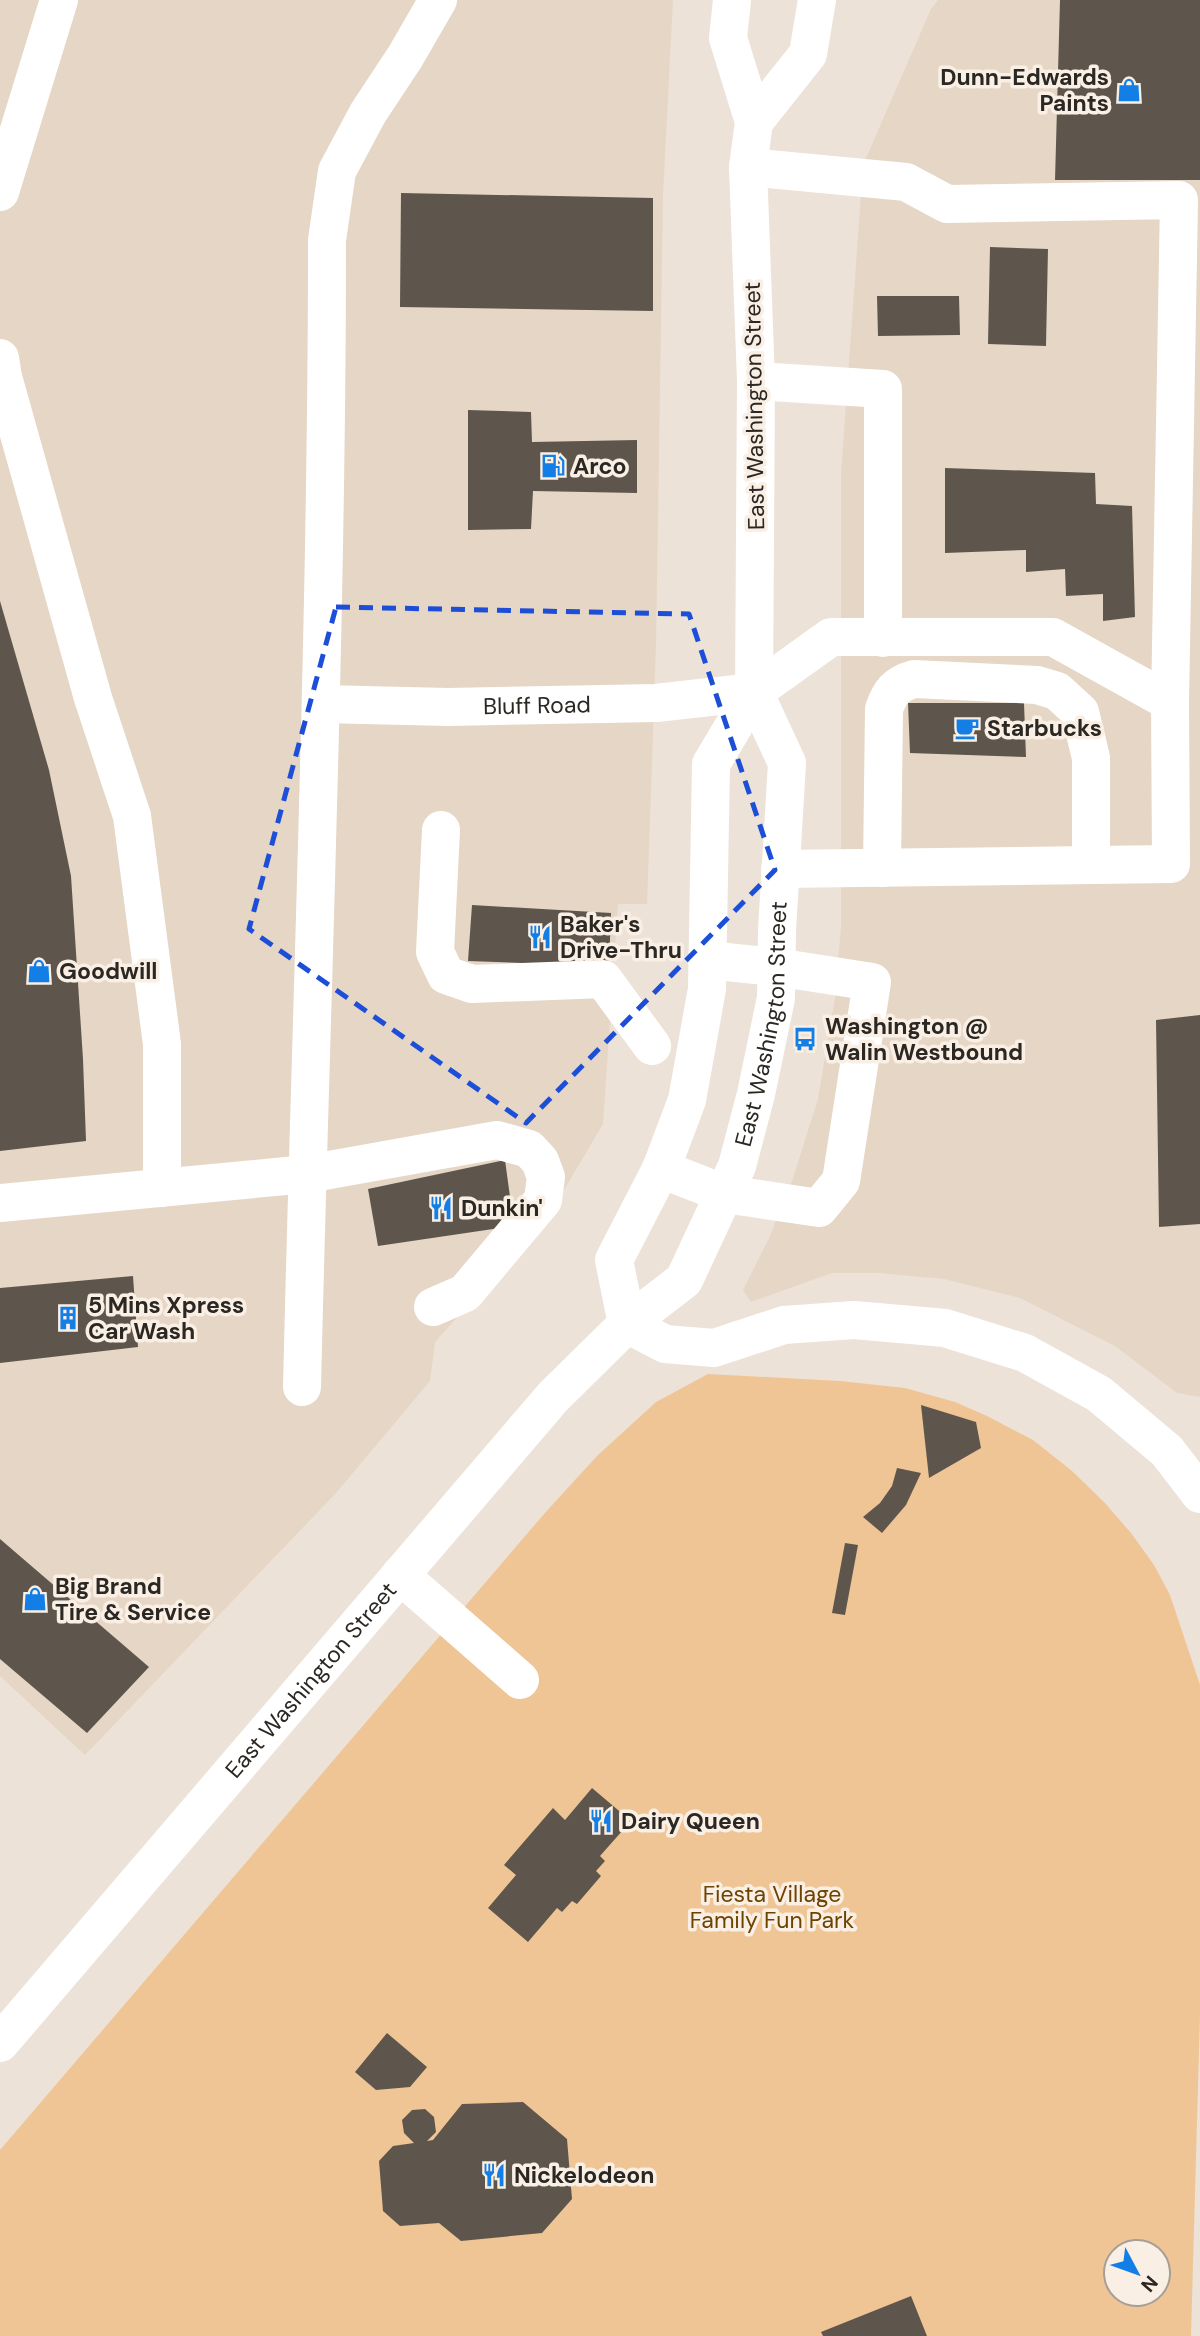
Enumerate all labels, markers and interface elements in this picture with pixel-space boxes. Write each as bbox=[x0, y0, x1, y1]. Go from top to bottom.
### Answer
place label: Dunn-Edwards Paints bbox=[940, 62, 1109, 118]
shop icon: Dunn-Edwards Paints bbox=[1115, 76, 1143, 104]
street label: East Washington Street bbox=[737, 282, 771, 530]
place label: Arco bbox=[573, 451, 627, 481]
fuel station icon: Arco bbox=[539, 452, 567, 480]
street label: Bluff Road bbox=[483, 689, 591, 721]
place label: Starbucks bbox=[987, 713, 1102, 743]
cafe icon: Starbucks bbox=[953, 714, 981, 742]
street label: East Washington Street bbox=[728, 900, 794, 1150]
place label: Baker's Drive-Thru bbox=[560, 909, 682, 965]
restaurant icon: Baker's Drive-Thru bbox=[526, 923, 554, 951]
place label: Goodwill bbox=[59, 956, 157, 986]
shop icon: Goodwill bbox=[25, 957, 53, 985]
place label: Washington @ Walin Westbound bbox=[825, 1011, 1023, 1067]
bus stop icon: Washington @ Walin Westbound bbox=[791, 1025, 819, 1053]
place label: Dunkin' bbox=[461, 1193, 543, 1223]
restaurant icon: Dunkin' bbox=[427, 1194, 455, 1222]
place label: 5 Mins Xpress Car Wash bbox=[88, 1290, 244, 1346]
building icon: 5 Mins Xpress Car Wash bbox=[54, 1304, 82, 1332]
place label: Big Brand Tire & Service bbox=[55, 1571, 211, 1627]
street label: East Washington Street bbox=[219, 1576, 403, 1784]
shop icon: Big Brand Tire & Service bbox=[21, 1585, 49, 1613]
place label: Dairy Queen bbox=[621, 1806, 760, 1836]
restaurant icon: Dairy Queen bbox=[587, 1807, 615, 1835]
park label: Fiesta Village Family Fun Park bbox=[690, 1879, 855, 1935]
place label: Nickelodeon bbox=[514, 2160, 655, 2190]
restaurant icon: Nickelodeon bbox=[480, 2161, 508, 2189]
north arrow bbox=[1102, 2238, 1172, 2308]
text: N bbox=[1135, 2270, 1163, 2297]

